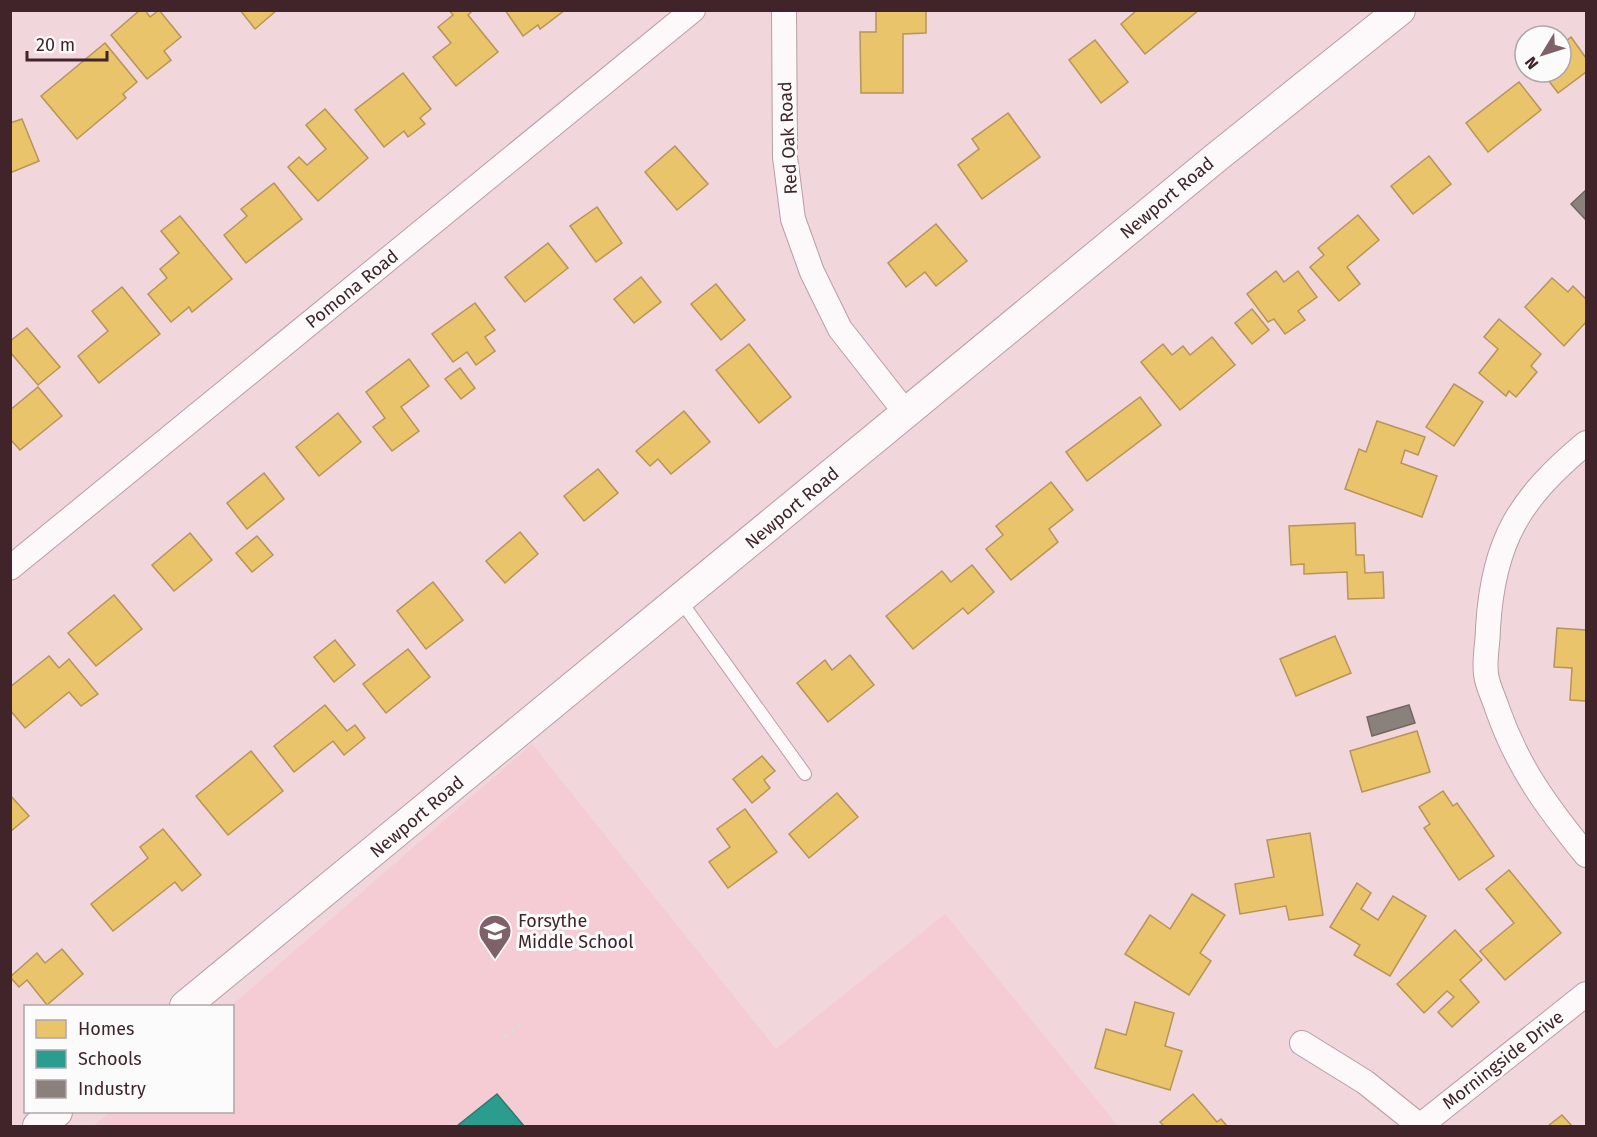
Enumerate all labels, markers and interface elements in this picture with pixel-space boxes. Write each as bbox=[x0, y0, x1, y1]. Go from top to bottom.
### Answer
scale bar bbox=[27, 24, 106, 62]
north arrow bbox=[1513, 24, 1573, 84]
text: 20 m bbox=[36, 34, 75, 56]
text: N bbox=[1521, 53, 1542, 73]
street label: Red Oak Road bbox=[774, 81, 802, 195]
street label: Newport Road bbox=[1116, 152, 1218, 244]
street label: Pomona Road bbox=[301, 245, 403, 333]
street label: Newport Road bbox=[741, 462, 843, 554]
street label: Newport Road bbox=[366, 771, 468, 863]
place label: Forsythe Middle School bbox=[518, 910, 634, 953]
school or university icon: Forsythe Middle School bbox=[477, 913, 513, 960]
legend bbox=[24, 1005, 234, 1113]
street label: Morningside Drive bbox=[1438, 1006, 1568, 1114]
text: Homes bbox=[78, 1018, 134, 1040]
text: Schools bbox=[78, 1048, 142, 1070]
text: Industry bbox=[78, 1078, 146, 1100]

